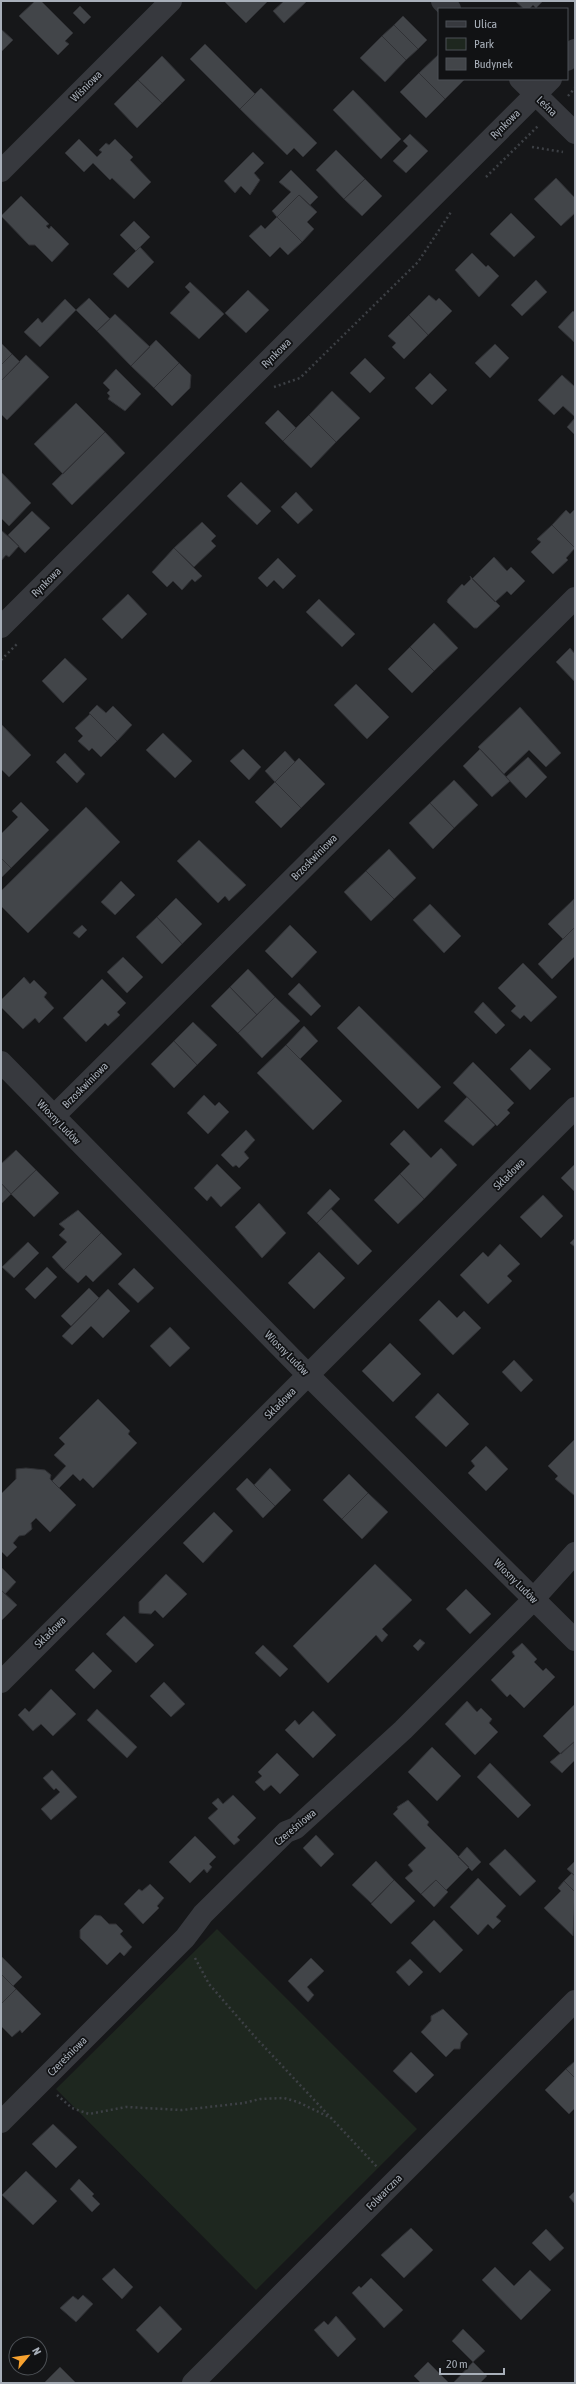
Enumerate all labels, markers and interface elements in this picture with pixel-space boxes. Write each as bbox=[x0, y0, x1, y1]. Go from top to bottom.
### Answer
legend bbox=[438, 8, 568, 80]
text: Ulica bbox=[474, 17, 497, 31]
text: Park bbox=[474, 37, 495, 51]
text: Budynek bbox=[474, 57, 513, 71]
street label: Wiśniowa bbox=[68, 68, 104, 104]
street label: Leśna bbox=[534, 93, 560, 119]
street label: Rynkowa bbox=[488, 107, 522, 141]
street label: Rynkowa bbox=[259, 336, 293, 370]
street label: Rynkowa bbox=[29, 565, 63, 599]
street label: Brzoskwiniowa bbox=[289, 832, 339, 882]
street label: Brzoskwiniowa bbox=[60, 1060, 110, 1110]
street label: Wiosny Ludów bbox=[35, 1097, 84, 1147]
street label: Składowa bbox=[491, 1156, 527, 1192]
street label: Wiosny Ludów bbox=[262, 1328, 312, 1378]
street label: Składowa bbox=[262, 1385, 298, 1421]
street label: Wiosny Ludów bbox=[491, 1556, 541, 1606]
street label: Składowa bbox=[32, 1614, 68, 1650]
street label: Czereśniowa bbox=[272, 1806, 318, 1848]
street label: Czereśniowa bbox=[45, 2034, 89, 2078]
street label: Folwarczna bbox=[364, 2172, 404, 2212]
north arrow bbox=[8, 2336, 48, 2376]
text: N bbox=[30, 2345, 44, 2357]
scale bar bbox=[440, 2350, 504, 2376]
text: 20 m bbox=[446, 2357, 468, 2371]

